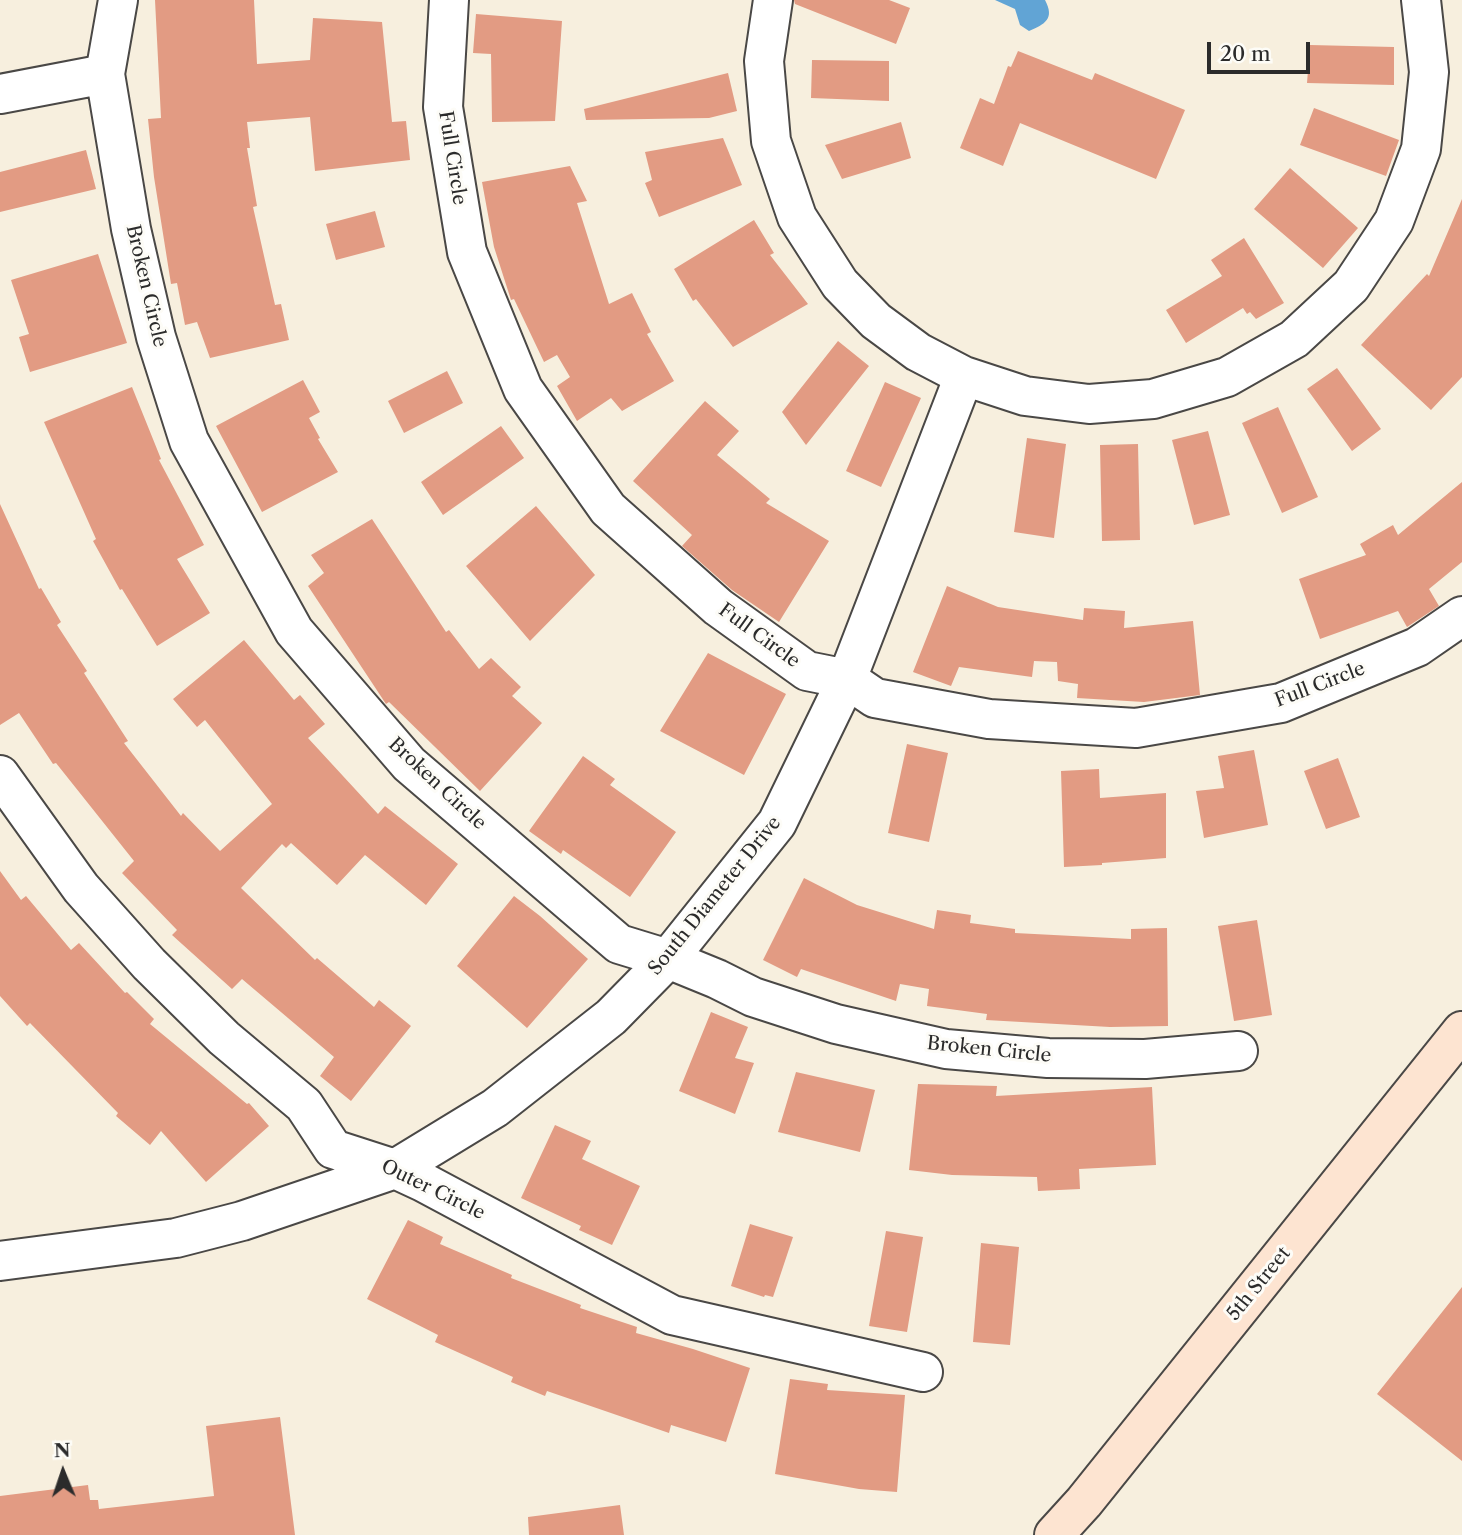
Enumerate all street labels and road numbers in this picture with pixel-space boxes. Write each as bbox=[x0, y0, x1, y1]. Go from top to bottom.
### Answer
street label: Full Circle bbox=[433, 109, 471, 207]
street label: Broken Circle bbox=[121, 223, 171, 349]
street label: Full Circle bbox=[714, 599, 804, 673]
street label: Full Circle bbox=[1272, 657, 1368, 713]
street label: Broken Circle bbox=[384, 733, 490, 835]
street label: South Diameter Drive bbox=[644, 812, 786, 980]
street label: Broken Circle bbox=[926, 1032, 1052, 1068]
street label: Outer Circle bbox=[378, 1155, 488, 1225]
street label: 5th Street bbox=[1223, 1243, 1295, 1325]

